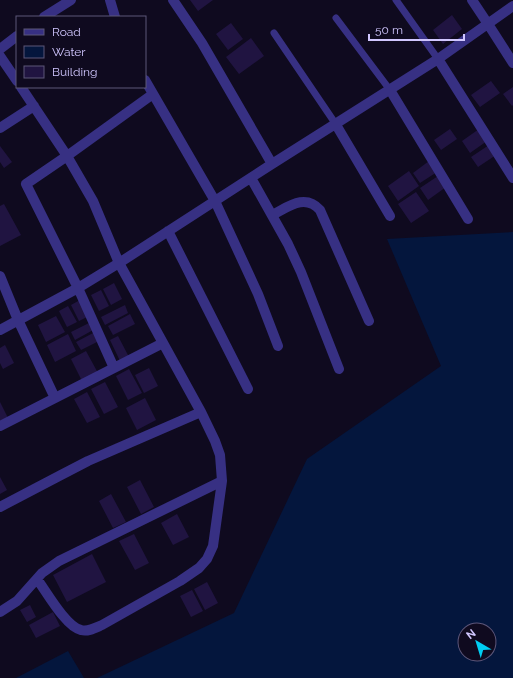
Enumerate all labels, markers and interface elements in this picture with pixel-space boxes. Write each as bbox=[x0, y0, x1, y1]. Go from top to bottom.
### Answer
legend bbox=[16, 16, 146, 88]
scale bar bbox=[369, 16, 464, 42]
text: 50 m bbox=[375, 23, 403, 37]
text: Road bbox=[52, 25, 81, 39]
text: Water bbox=[52, 45, 86, 59]
text: Building bbox=[52, 65, 98, 79]
north arrow bbox=[457, 622, 497, 662]
text: N bbox=[464, 627, 478, 642]

